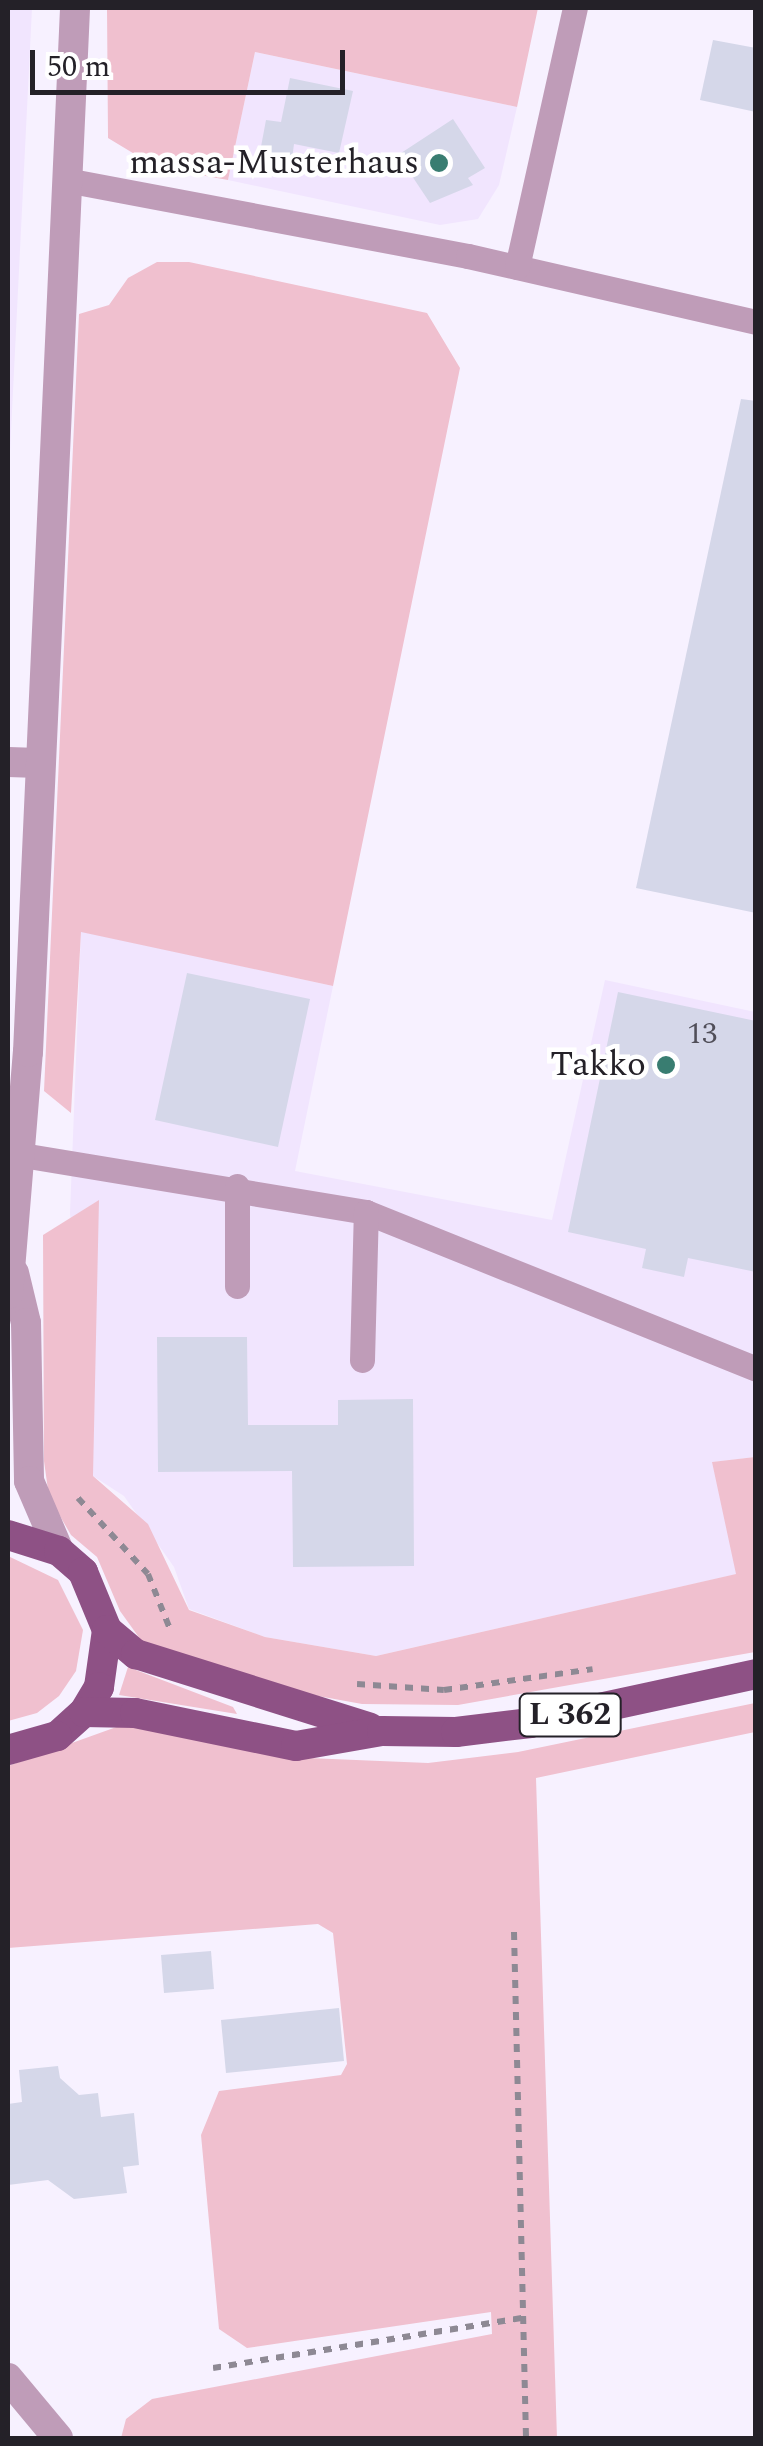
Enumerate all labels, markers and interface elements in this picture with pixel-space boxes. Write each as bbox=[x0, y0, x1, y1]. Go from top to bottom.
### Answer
scale bar bbox=[35, 30, 350, 92]
text: 50 m bbox=[47, 44, 110, 90]
place label: massa-Musterhaus bbox=[129, 142, 419, 184]
marker: massa-Musterhaus bbox=[428, 152, 450, 174]
house number: 13 bbox=[687, 1016, 717, 1052]
place label: Takko bbox=[550, 1044, 646, 1086]
marker: Takko bbox=[655, 1054, 677, 1076]
road number: L 362 bbox=[518, 1688, 622, 1742]

